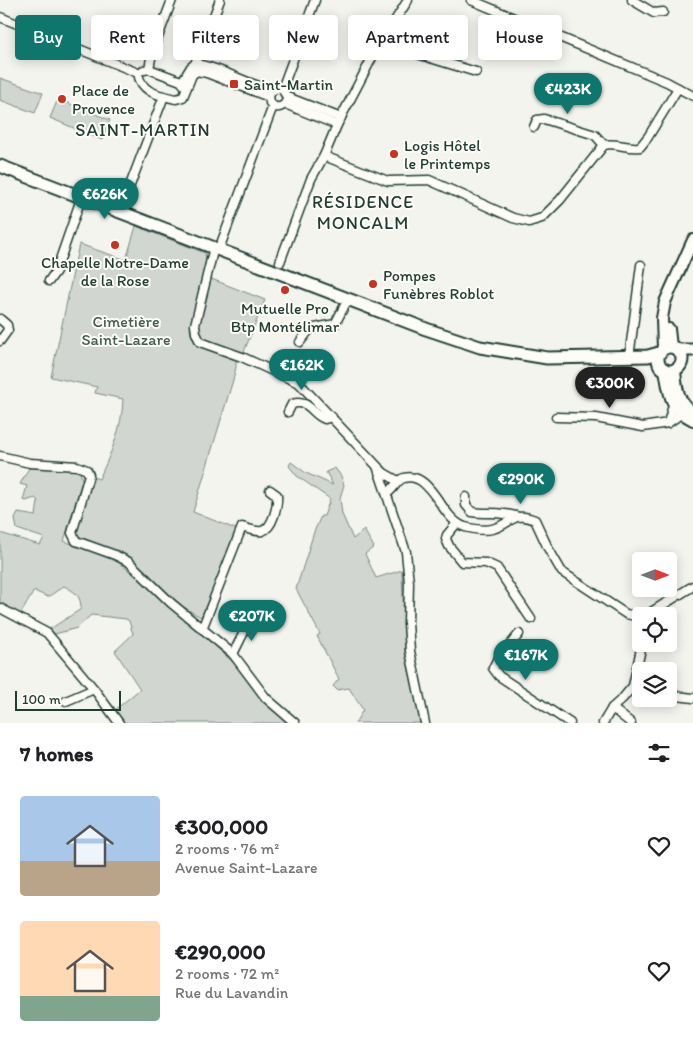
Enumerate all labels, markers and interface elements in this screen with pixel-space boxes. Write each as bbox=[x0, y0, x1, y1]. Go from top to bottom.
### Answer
chip: Buy bbox=[15, 15, 81, 60]
chip: Rent bbox=[91, 15, 163, 60]
chip: Filters bbox=[173, 15, 259, 60]
chip: New bbox=[269, 15, 338, 60]
chip: Apartment bbox=[348, 15, 468, 60]
chip: House bbox=[478, 15, 562, 60]
pin: €423K bbox=[533, 72, 603, 115]
place label: Saint-Martin bbox=[244, 75, 334, 94]
marker: Saint-Martin bbox=[228, 78, 240, 90]
text: €423K bbox=[545, 79, 591, 98]
place label: Place de Provence bbox=[72, 81, 135, 118]
marker: Place de Provence bbox=[56, 93, 68, 105]
district label: SAINT-MARTIN bbox=[75, 119, 211, 141]
place label: Logis Hôtel le Printemps bbox=[404, 136, 490, 173]
marker: Logis Hôtel le Printemps bbox=[388, 148, 400, 160]
pin: €626K bbox=[70, 178, 140, 220]
text: €626K bbox=[83, 184, 127, 203]
district label: RÉSIDENCE MONCALM bbox=[312, 191, 414, 234]
marker: Chapelle Notre-Dame de la Rose bbox=[109, 239, 121, 251]
place label: Chapelle Notre-Dame de la Rose bbox=[41, 253, 189, 290]
place label: Pompes Funèbres Roblot bbox=[383, 266, 494, 303]
marker: Pompes Funèbres Roblot bbox=[367, 278, 379, 290]
marker: Mutuelle Pro Btp Montélimar bbox=[279, 284, 291, 296]
place label: Mutuelle Pro Btp Montélimar bbox=[231, 299, 340, 336]
park label: Cimetière Saint-Lazare bbox=[82, 312, 170, 349]
pin: €162K bbox=[267, 348, 337, 391]
text: €162K bbox=[280, 355, 324, 374]
pin: €300K bbox=[575, 366, 645, 409]
text: €300K bbox=[586, 373, 634, 392]
pin: €290K bbox=[486, 462, 556, 505]
text: €290K bbox=[498, 469, 544, 488]
north arrow bbox=[632, 552, 678, 598]
map controls bbox=[632, 552, 677, 707]
pin: €207K bbox=[217, 600, 287, 642]
text: €207K bbox=[229, 606, 275, 625]
button: locate bbox=[632, 607, 677, 652]
pin: €167K bbox=[491, 638, 561, 681]
text: €167K bbox=[504, 645, 548, 664]
button: layers bbox=[632, 662, 677, 707]
scale bar bbox=[15, 688, 121, 711]
text: 100 m bbox=[22, 691, 61, 708]
icon: filters bbox=[645, 739, 673, 767]
text: 7 homes bbox=[20, 741, 94, 766]
text: €300,000 bbox=[175, 814, 268, 839]
icon: home bbox=[60, 816, 120, 876]
icon: heart bbox=[645, 832, 673, 860]
text: 2 rooms · 76 m² bbox=[175, 839, 279, 858]
text: Avenue Saint-Lazare bbox=[175, 858, 318, 877]
text: €290,000 bbox=[175, 939, 266, 964]
icon: home bbox=[60, 941, 120, 1001]
icon: heart bbox=[645, 957, 673, 985]
text: 2 rooms · 72 m² bbox=[175, 964, 279, 983]
text: Rue du Lavandin bbox=[175, 983, 288, 1002]

